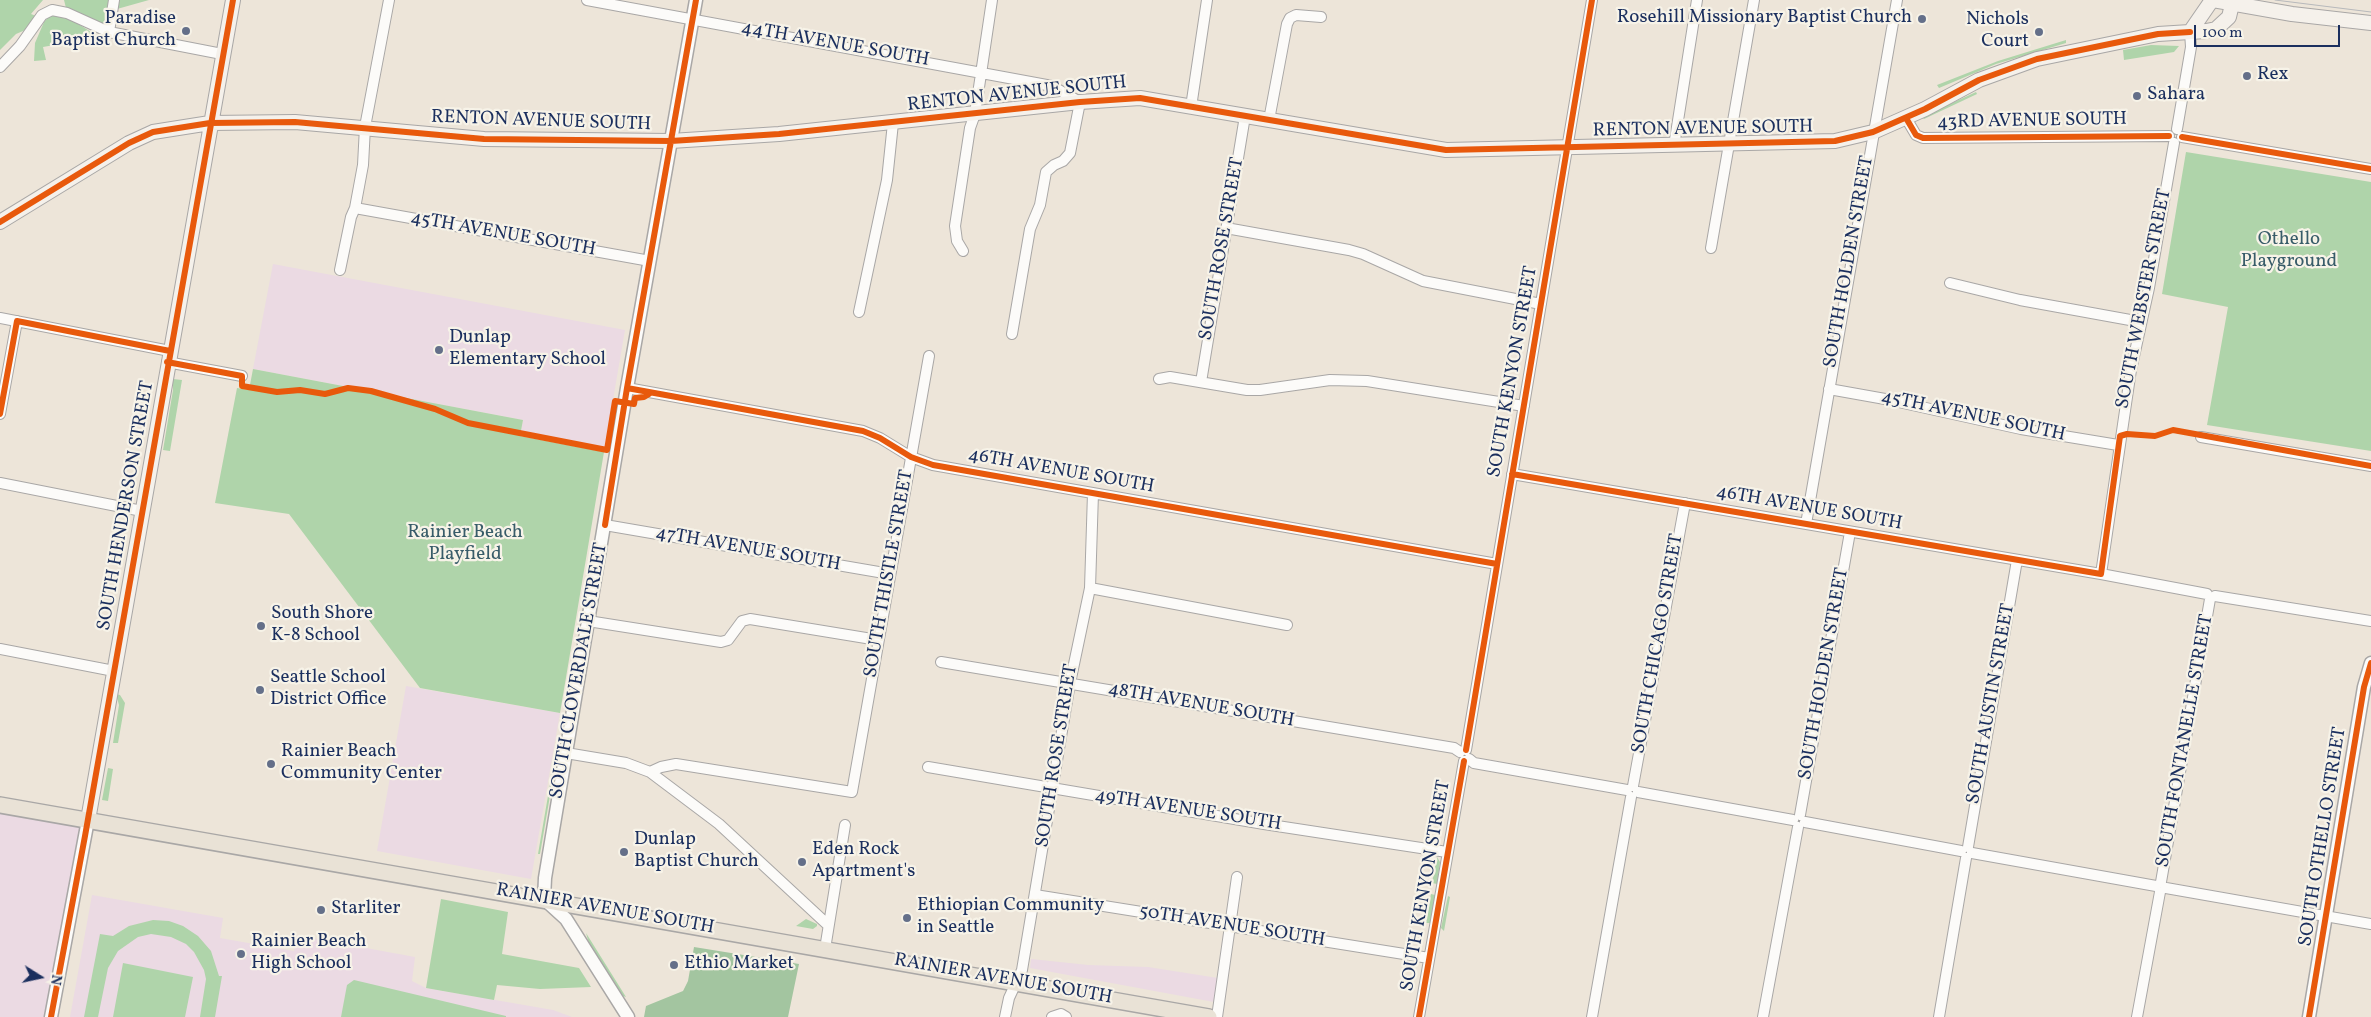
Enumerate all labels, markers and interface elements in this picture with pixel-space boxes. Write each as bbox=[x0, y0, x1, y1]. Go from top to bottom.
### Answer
place label: Rosehill Missionary Baptist Church bbox=[1617, 8, 1912, 30]
place label: Paradise Baptist Church bbox=[51, 9, 176, 53]
place label: Nichols Court bbox=[1966, 10, 2029, 54]
marker: Rosehill Missionary Baptist Church bbox=[1916, 13, 1928, 25]
scale bar bbox=[2196, 15, 2342, 47]
street label: 44TH AVENUE SOUTH bbox=[739, 17, 931, 73]
text: 100 m bbox=[2202, 23, 2242, 44]
marker: Paradise Baptist Church bbox=[180, 25, 192, 37]
marker: Nichols Court bbox=[2033, 26, 2045, 38]
place label: Rex bbox=[2257, 65, 2289, 87]
marker: Rex bbox=[2241, 70, 2253, 82]
street label: RENTON AVENUE SOUTH bbox=[906, 72, 1128, 118]
place label: Sahara bbox=[2147, 85, 2205, 107]
marker: Sahara bbox=[2131, 90, 2143, 102]
street label: RENTON AVENUE SOUTH bbox=[430, 107, 652, 137]
street label: 43RD AVENUE SOUTH bbox=[1937, 109, 2127, 135]
street label: RENTON AVENUE SOUTH bbox=[1593, 117, 1813, 143]
street label: SOUTH HOLDEN STREET bbox=[1820, 154, 1880, 370]
street label: SOUTH ROSE STREET bbox=[1196, 156, 1250, 342]
street label: SOUTH WEBSTER STREET bbox=[2112, 187, 2178, 411]
street label: 45TH AVENUE SOUTH bbox=[409, 207, 597, 263]
park label: Othello Playground bbox=[2241, 230, 2337, 274]
street label: SOUTH KENYON STREET bbox=[1484, 265, 1544, 479]
place label: Dunlap Elementary School bbox=[449, 328, 606, 372]
marker: Dunlap Elementary School bbox=[433, 344, 445, 356]
street label: SOUTH HENDERSON STREET bbox=[94, 379, 160, 633]
street label: 45TH AVENUE SOUTH bbox=[1879, 386, 2067, 448]
street label: 46TH AVENUE SOUTH bbox=[966, 444, 1156, 500]
street label: SOUTH THISTLE STREET bbox=[860, 468, 920, 680]
street label: 46TH AVENUE SOUTH bbox=[1714, 481, 1904, 537]
street label: 47TH AVENUE SOUTH bbox=[654, 522, 842, 578]
park label: Rainier Beach Playfield bbox=[407, 523, 523, 567]
street label: SOUTH CHICAGO STREET bbox=[1628, 532, 1690, 756]
street label: SOUTH CLOVERDALE STREET bbox=[546, 541, 614, 801]
street label: SOUTH HOLDEN STREET bbox=[1795, 566, 1855, 782]
street label: SOUTH AUSTIN STREET bbox=[1963, 602, 2021, 806]
place label: South Shore K-8 School bbox=[271, 604, 373, 648]
street label: SOUTH FONTANELLE STREET bbox=[2152, 613, 2220, 869]
marker: South Shore K-8 School bbox=[255, 620, 267, 632]
street label: SOUTH ROSE STREET bbox=[1032, 663, 1084, 849]
place label: Seattle School District Office bbox=[270, 668, 386, 712]
street label: 48TH AVENUE SOUTH bbox=[1106, 678, 1296, 734]
marker: Seattle School District Office bbox=[254, 684, 266, 696]
street label: SOUTH OTHELLO STREET bbox=[2295, 726, 2353, 948]
place label: Rainier Beach Community Center bbox=[281, 742, 442, 786]
marker: Rainier Beach Community Center bbox=[265, 758, 277, 770]
street label: SOUTH KENYON STREET bbox=[1397, 779, 1457, 993]
street label: 49TH AVENUE SOUTH bbox=[1093, 785, 1283, 837]
place label: Dunlap Baptist Church bbox=[634, 830, 759, 874]
place label: Eden Rock Apartment's bbox=[812, 840, 915, 884]
marker: Dunlap Baptist Church bbox=[618, 846, 630, 858]
marker: Eden Rock Apartment's bbox=[796, 856, 808, 868]
street label: RAINIER AVENUE SOUTH bbox=[494, 880, 716, 940]
place label: Ethiopian Community in Seattle bbox=[917, 896, 1104, 940]
place label: Starliter bbox=[331, 899, 400, 921]
street label: 50TH AVENUE SOUTH bbox=[1137, 901, 1327, 953]
marker: Starliter bbox=[315, 904, 327, 916]
marker: Ethiopian Community in Seattle bbox=[901, 912, 913, 924]
place label: Rainier Beach High School bbox=[251, 932, 367, 976]
marker: Rainier Beach High School bbox=[235, 948, 247, 960]
street label: RAINIER AVENUE SOUTH bbox=[892, 950, 1114, 1010]
north arrow bbox=[15, 952, 65, 1002]
place label: Ethio Market bbox=[684, 954, 794, 976]
marker: Ethio Market bbox=[668, 959, 680, 971]
text: N bbox=[45, 973, 66, 986]

